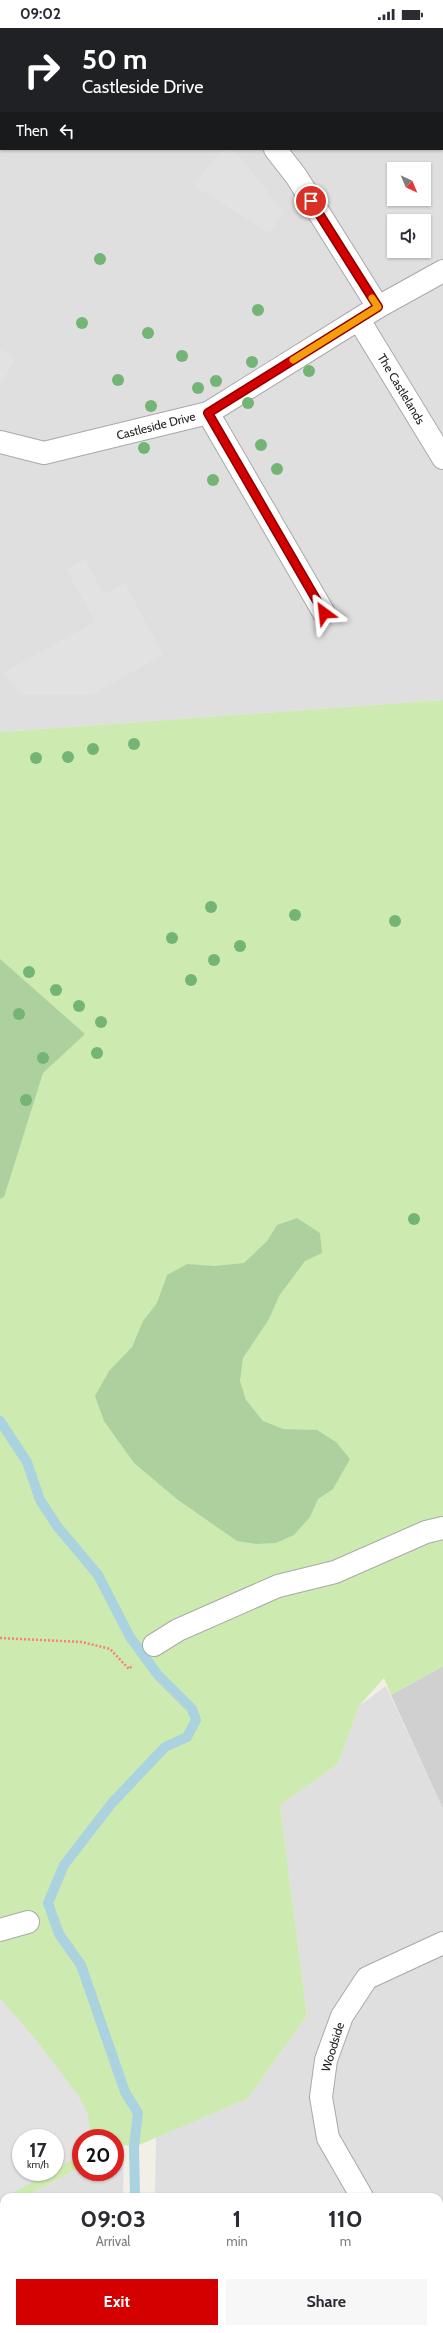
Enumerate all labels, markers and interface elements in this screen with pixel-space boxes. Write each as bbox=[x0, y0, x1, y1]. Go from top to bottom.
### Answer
text: 09:02 bbox=[20, 5, 61, 23]
text: 50 m bbox=[82, 42, 147, 76]
icon: right bbox=[16, 44, 68, 96]
text: Castleside Drive bbox=[82, 76, 204, 98]
icon: left bbox=[56, 120, 78, 142]
text: Then bbox=[16, 122, 48, 140]
north arrow bbox=[387, 162, 431, 206]
map controls bbox=[387, 162, 431, 258]
pin bbox=[294, 184, 328, 218]
icon: arrive bbox=[300, 190, 322, 212]
button: sound bbox=[387, 214, 431, 258]
street label: The Castlelands bbox=[374, 351, 428, 427]
street label: Castleside Drive bbox=[115, 408, 197, 443]
position arrow bbox=[303, 592, 345, 634]
street label: Woodside bbox=[318, 2020, 347, 2073]
speed limit sign: 20 bbox=[72, 2129, 124, 2181]
text: 17 bbox=[29, 2138, 47, 2162]
text: km/h bbox=[27, 2158, 49, 2171]
text: 09:03 bbox=[80, 2204, 146, 2233]
text: 1 bbox=[233, 2204, 241, 2233]
text: 110 bbox=[328, 2204, 363, 2233]
text: Arrival bbox=[96, 2233, 130, 2249]
text: min bbox=[226, 2233, 248, 2249]
text: m bbox=[340, 2233, 351, 2249]
button: Exit bbox=[16, 2279, 218, 2325]
button: Share bbox=[226, 2279, 427, 2325]

